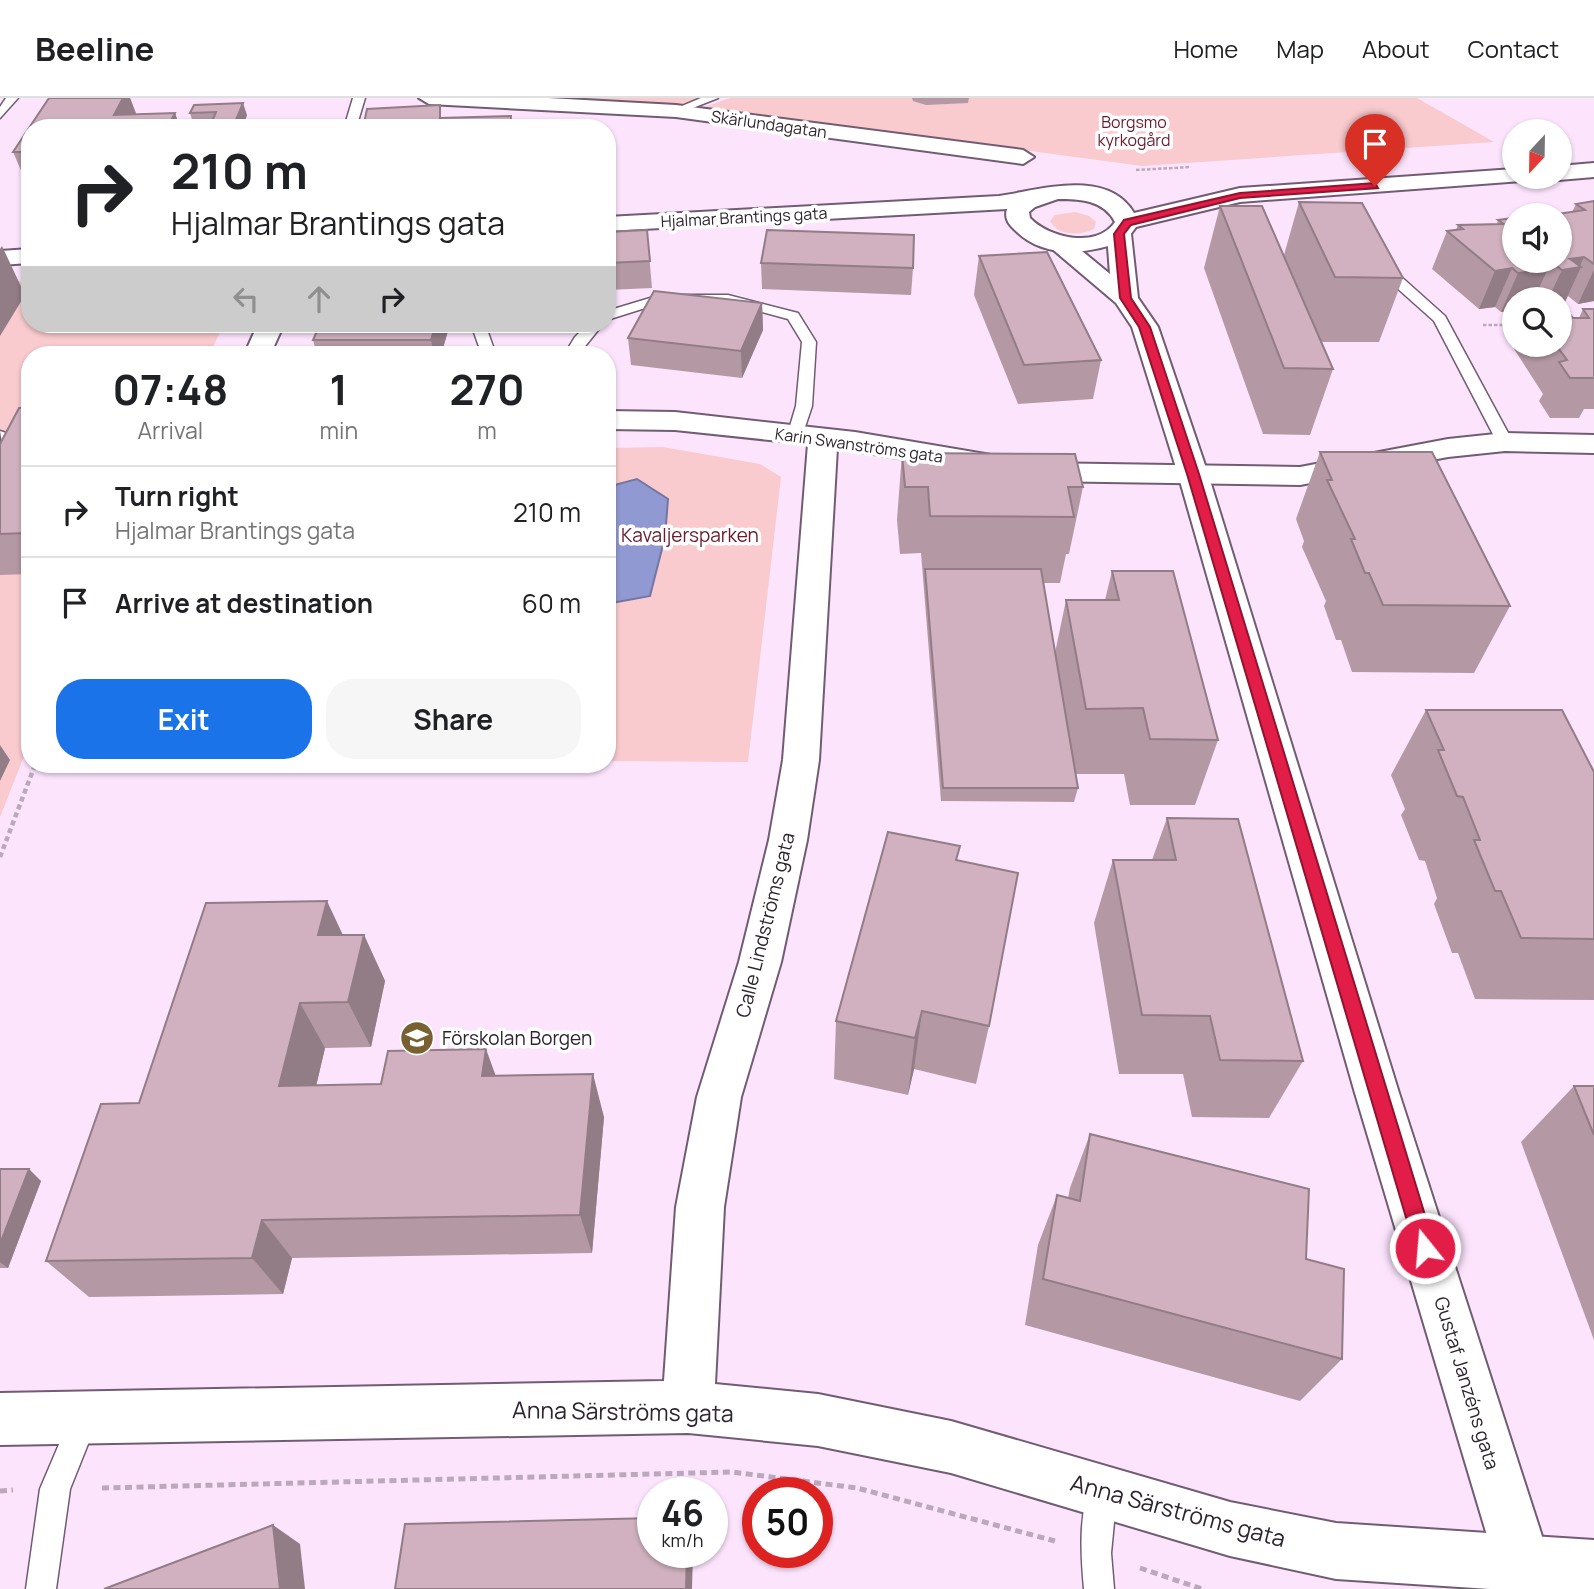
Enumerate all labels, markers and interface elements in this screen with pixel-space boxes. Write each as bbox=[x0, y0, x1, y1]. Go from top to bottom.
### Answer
text: Beeline bbox=[35, 26, 154, 71]
text: Home bbox=[1173, 32, 1238, 65]
text: Map bbox=[1276, 32, 1324, 65]
text: About bbox=[1362, 32, 1430, 65]
text: Contact bbox=[1468, 32, 1559, 65]
street label: Skärlundagatan bbox=[710, 105, 828, 143]
park label: Borgsmo kyrkogård bbox=[1098, 111, 1170, 151]
pin bbox=[1345, 114, 1405, 186]
north arrow bbox=[1502, 119, 1572, 189]
map controls bbox=[1502, 119, 1572, 357]
icon: arrive bbox=[1356, 125, 1394, 163]
text: 210 m bbox=[171, 137, 308, 204]
icon: right bbox=[56, 147, 147, 238]
text: Hjalmar Brantings gata bbox=[171, 201, 505, 245]
street label: Hjalmar Brantings gata bbox=[660, 202, 828, 232]
button: sound bbox=[1502, 203, 1572, 273]
icon: left bbox=[227, 280, 265, 318]
icon: ahead bbox=[300, 280, 338, 318]
icon: right bbox=[373, 280, 411, 318]
button: search bbox=[1502, 287, 1572, 357]
text: 07:48 bbox=[112, 360, 228, 418]
text: 1 bbox=[330, 360, 348, 418]
text: 270 bbox=[449, 360, 525, 418]
text: Arrival bbox=[137, 414, 203, 446]
text: min bbox=[320, 414, 358, 446]
text: m bbox=[477, 414, 497, 446]
street label: Karin Swanströms gata bbox=[774, 422, 944, 468]
text: Turn right bbox=[115, 478, 239, 514]
icon: right bbox=[56, 493, 94, 531]
text: 210 m bbox=[513, 494, 581, 530]
text: Hjalmar Brantings gata bbox=[115, 514, 355, 546]
park label: Kavaljersparken bbox=[621, 522, 759, 548]
icon: arrive bbox=[56, 584, 94, 622]
text: Arrive at destination bbox=[115, 585, 373, 621]
text: 60 m bbox=[522, 585, 581, 621]
button: Exit bbox=[56, 679, 312, 759]
button: Share bbox=[326, 679, 581, 759]
street label: Calle Lindströms gata bbox=[729, 830, 801, 1020]
school or university icon: Förskolan Borgen bbox=[398, 1019, 436, 1057]
place label: Förskolan Borgen bbox=[442, 1025, 592, 1051]
position arrow bbox=[1388, 1211, 1462, 1285]
street label: Gustaf Janzéns gata bbox=[1428, 1293, 1506, 1473]
street label: Anna Särströms gata bbox=[512, 1393, 734, 1429]
street label: Anna Särströms gata bbox=[1067, 1466, 1289, 1554]
speed limit sign: 50 bbox=[742, 1477, 833, 1568]
text: 46 bbox=[661, 1489, 704, 1537]
text: km/h bbox=[662, 1528, 703, 1552]

